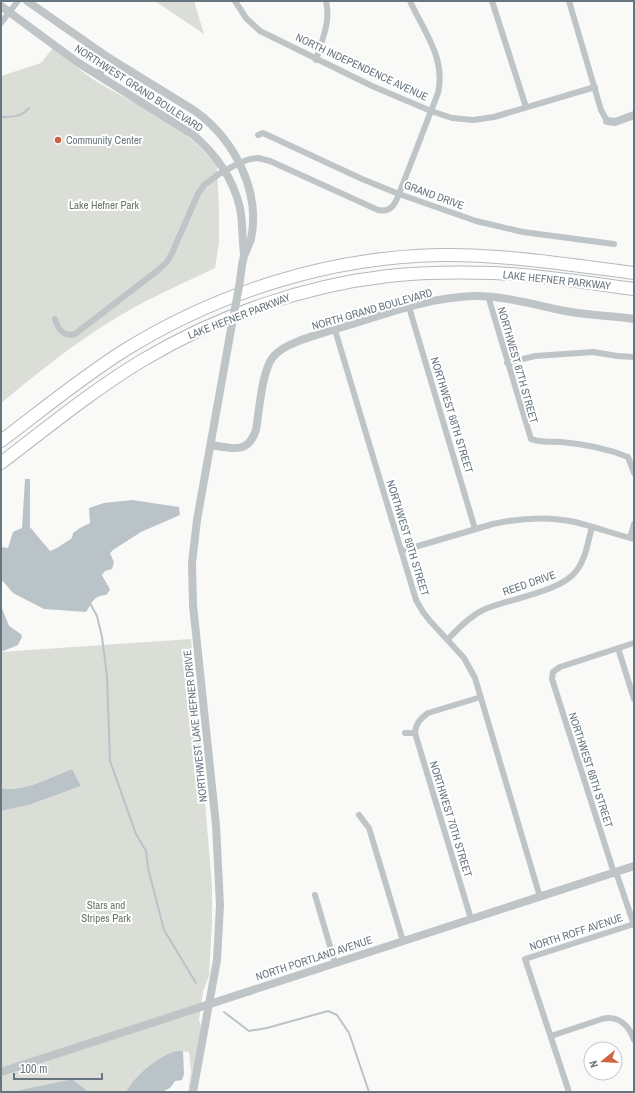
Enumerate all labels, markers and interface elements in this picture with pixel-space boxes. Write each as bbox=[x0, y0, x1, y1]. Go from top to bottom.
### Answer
street label: NORTH INDEPENDENCE AVENUE bbox=[294, 30, 430, 104]
street label: NORTHWEST GRAND BOULEVARD bbox=[72, 41, 206, 135]
place label: Community Center bbox=[66, 133, 142, 147]
marker: Community Center bbox=[53, 135, 63, 145]
street label: GRAND DRIVE bbox=[402, 178, 466, 212]
park label: Lake Hefner Park bbox=[69, 198, 140, 212]
street label: LAKE HEFNER PARKWAY bbox=[502, 267, 612, 293]
street label: NORTH GRAND BOULEVARD bbox=[310, 285, 434, 333]
street label: LAKE HEFNER PARKWAY bbox=[186, 290, 292, 342]
street label: NORTHWEST 67TH STREET bbox=[495, 305, 541, 425]
street label: NORTHWEST 68TH STREET bbox=[428, 355, 476, 475]
street label: NORTHWEST 69TH STREET bbox=[384, 478, 432, 598]
street label: REED DRIVE bbox=[501, 567, 557, 599]
street label: NORTHWEST LAKE HEFNER DRIVE bbox=[180, 649, 210, 803]
street label: NORTHWEST 68TH STREET bbox=[566, 711, 616, 830]
street label: NORTHWEST 70TH STREET bbox=[427, 759, 475, 879]
park label: Stars and Stripes Park bbox=[81, 898, 131, 925]
street label: NORTH ROFF AVENUE bbox=[528, 910, 624, 954]
street label: NORTH PORTLAND AVENUE bbox=[254, 933, 374, 983]
north arrow bbox=[583, 1041, 623, 1081]
scale bar bbox=[14, 1055, 102, 1081]
text: N bbox=[586, 1059, 601, 1069]
text: 100 m bbox=[20, 1061, 47, 1077]

